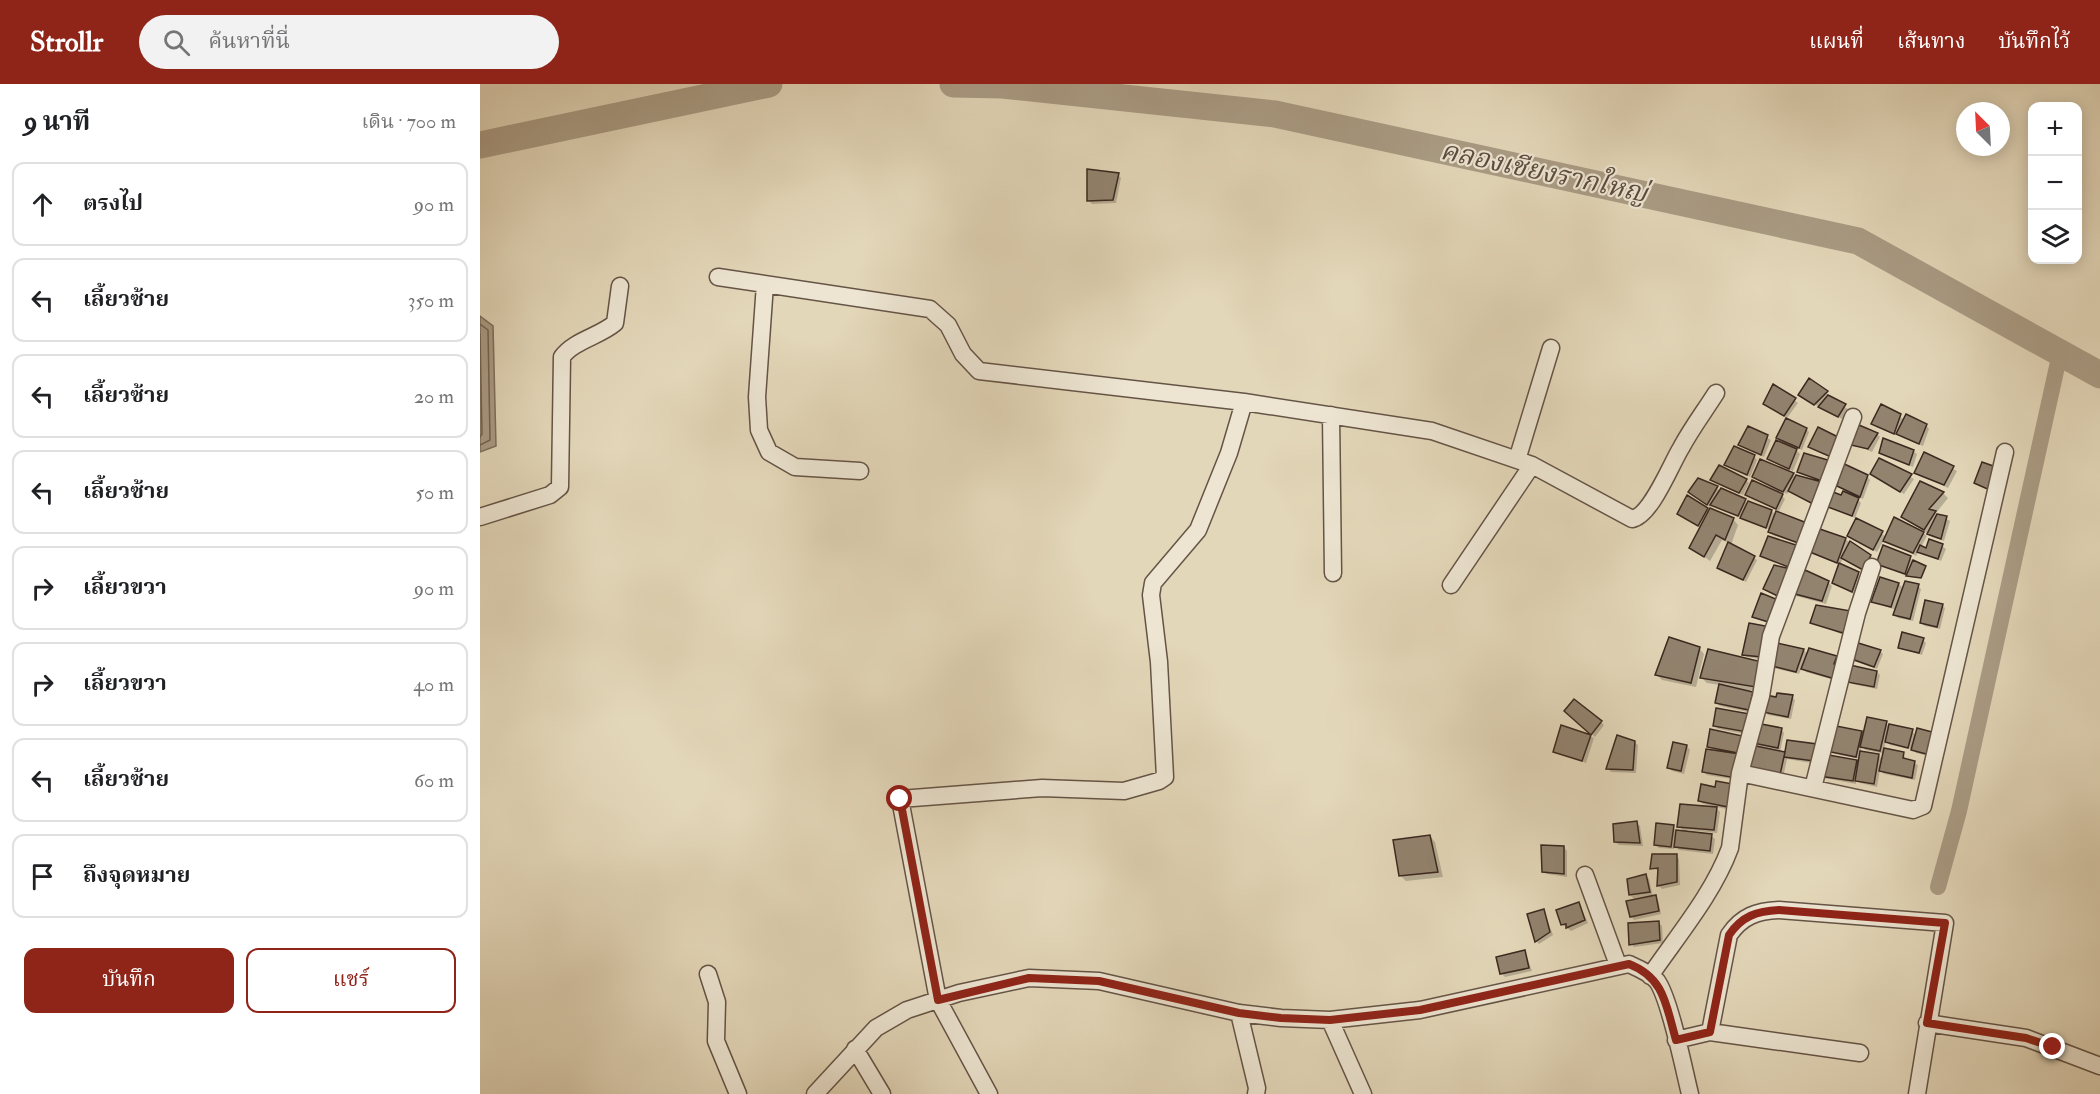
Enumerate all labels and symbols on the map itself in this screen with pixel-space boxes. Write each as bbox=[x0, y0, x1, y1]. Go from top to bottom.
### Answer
north arrow bbox=[1956, 102, 2010, 156]
water label: คลองเชียงรากใหญ่ bbox=[1438, 131, 1655, 211]
route start bbox=[886, 785, 912, 811]
route end bbox=[2039, 1033, 2065, 1059]

